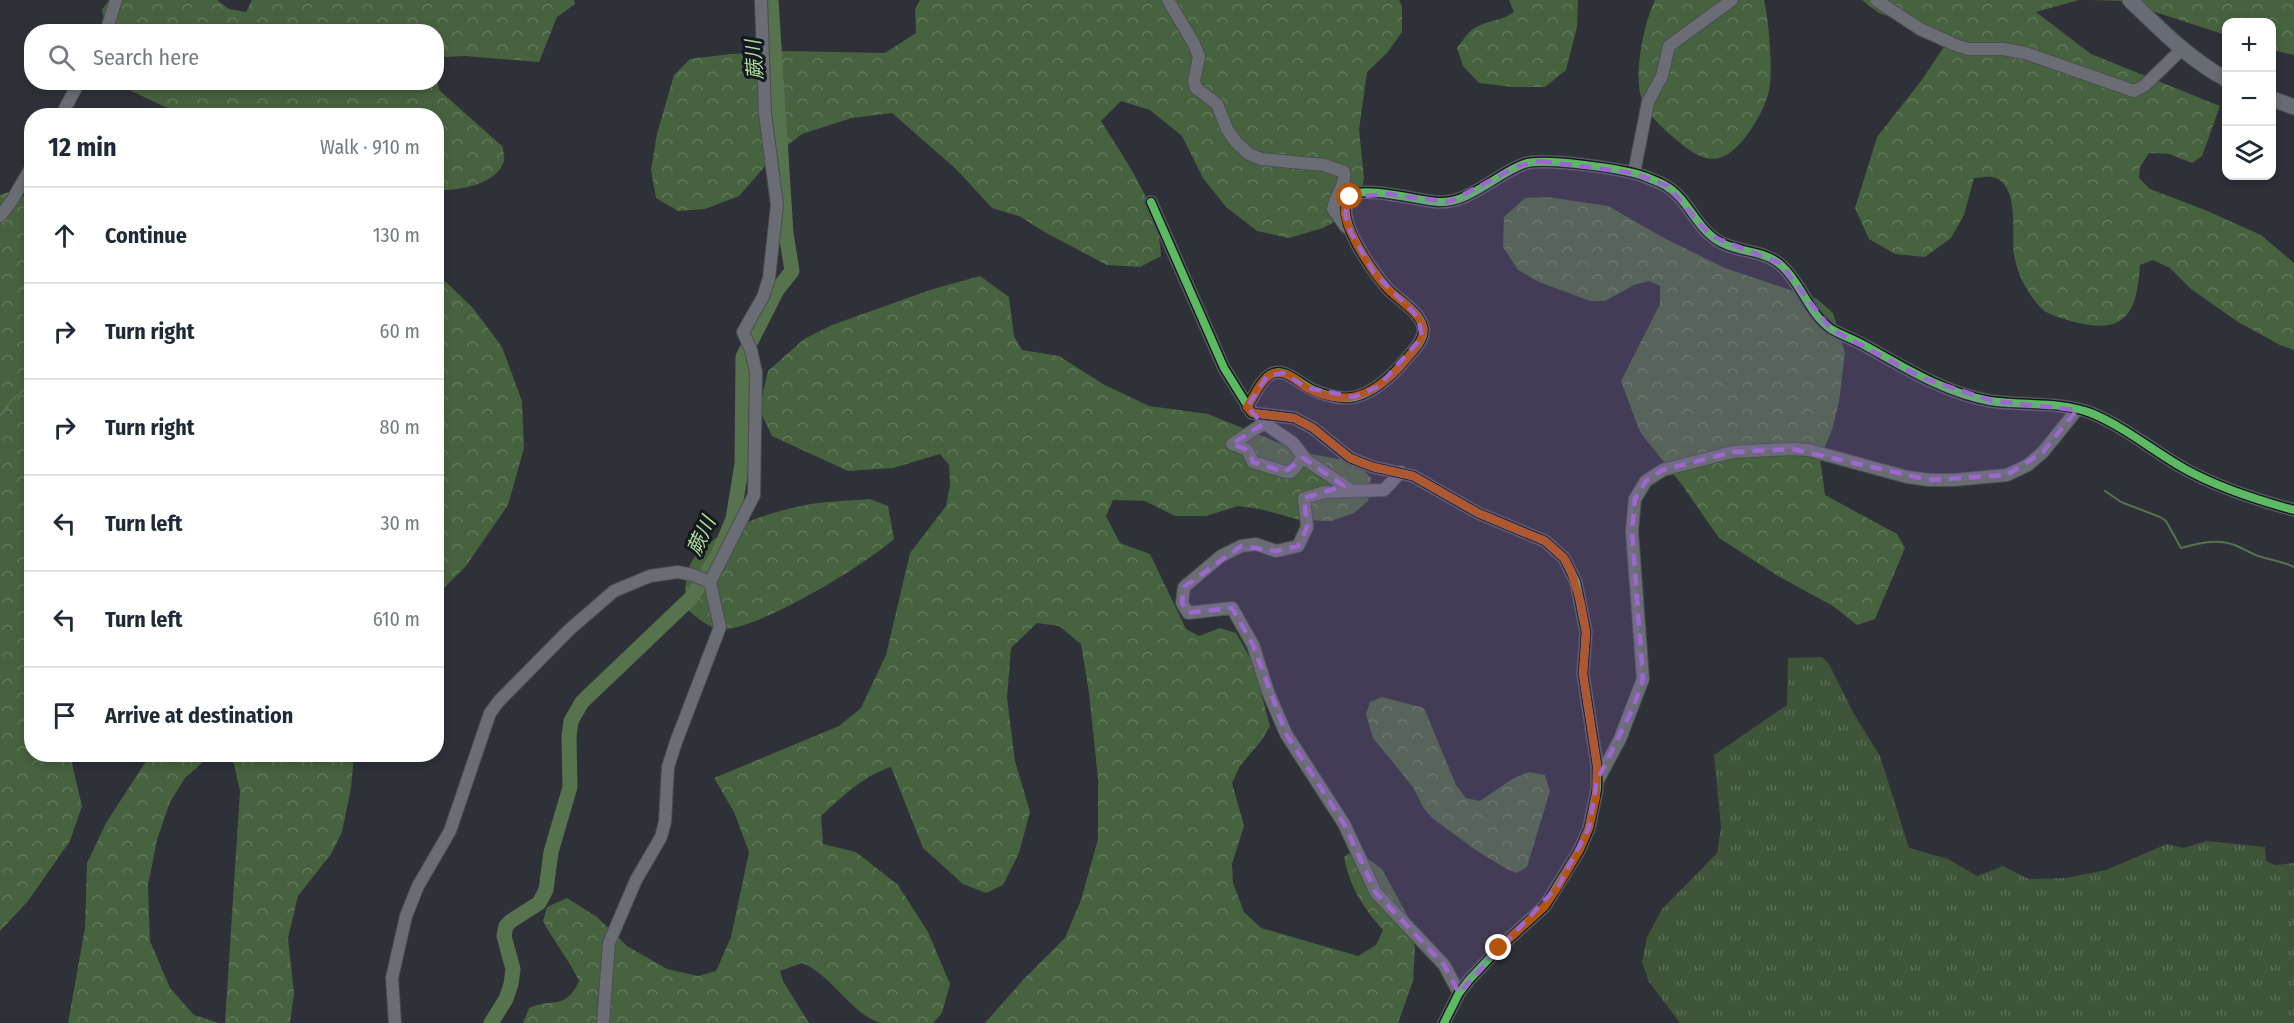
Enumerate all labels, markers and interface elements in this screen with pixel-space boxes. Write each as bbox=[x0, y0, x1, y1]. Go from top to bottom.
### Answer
map controls bbox=[2222, 18, 2276, 180]
button: + bbox=[2222, 18, 2276, 72]
search box bbox=[24, 24, 444, 90]
water label: 蕨川 bbox=[740, 37, 767, 81]
icon: search bbox=[45, 41, 78, 74]
text: Search here bbox=[93, 44, 199, 71]
button: − bbox=[2222, 72, 2276, 126]
button: layers bbox=[2222, 126, 2276, 180]
text: 12 min bbox=[48, 132, 117, 163]
text: Walk · 910 m bbox=[320, 135, 420, 159]
route start bbox=[1336, 183, 1362, 209]
icon: ahead bbox=[48, 219, 81, 252]
text: Continue bbox=[105, 222, 187, 249]
text: 130 m bbox=[373, 223, 420, 247]
icon: right bbox=[48, 315, 81, 348]
text: Turn right bbox=[105, 318, 194, 345]
text: 60 m bbox=[380, 319, 420, 343]
icon: right bbox=[48, 411, 81, 444]
text: Turn right bbox=[105, 414, 194, 441]
text: 80 m bbox=[380, 415, 420, 439]
icon: left bbox=[48, 507, 81, 540]
text: Turn left bbox=[105, 510, 183, 537]
text: 30 m bbox=[380, 511, 420, 535]
water label: 蕨川 bbox=[682, 511, 721, 559]
icon: left bbox=[48, 603, 81, 636]
text: Turn left bbox=[105, 606, 183, 633]
text: 610 m bbox=[373, 607, 420, 631]
icon: arrive bbox=[48, 699, 81, 732]
text: Arrive at destination bbox=[105, 702, 293, 729]
route end bbox=[1485, 934, 1511, 960]

